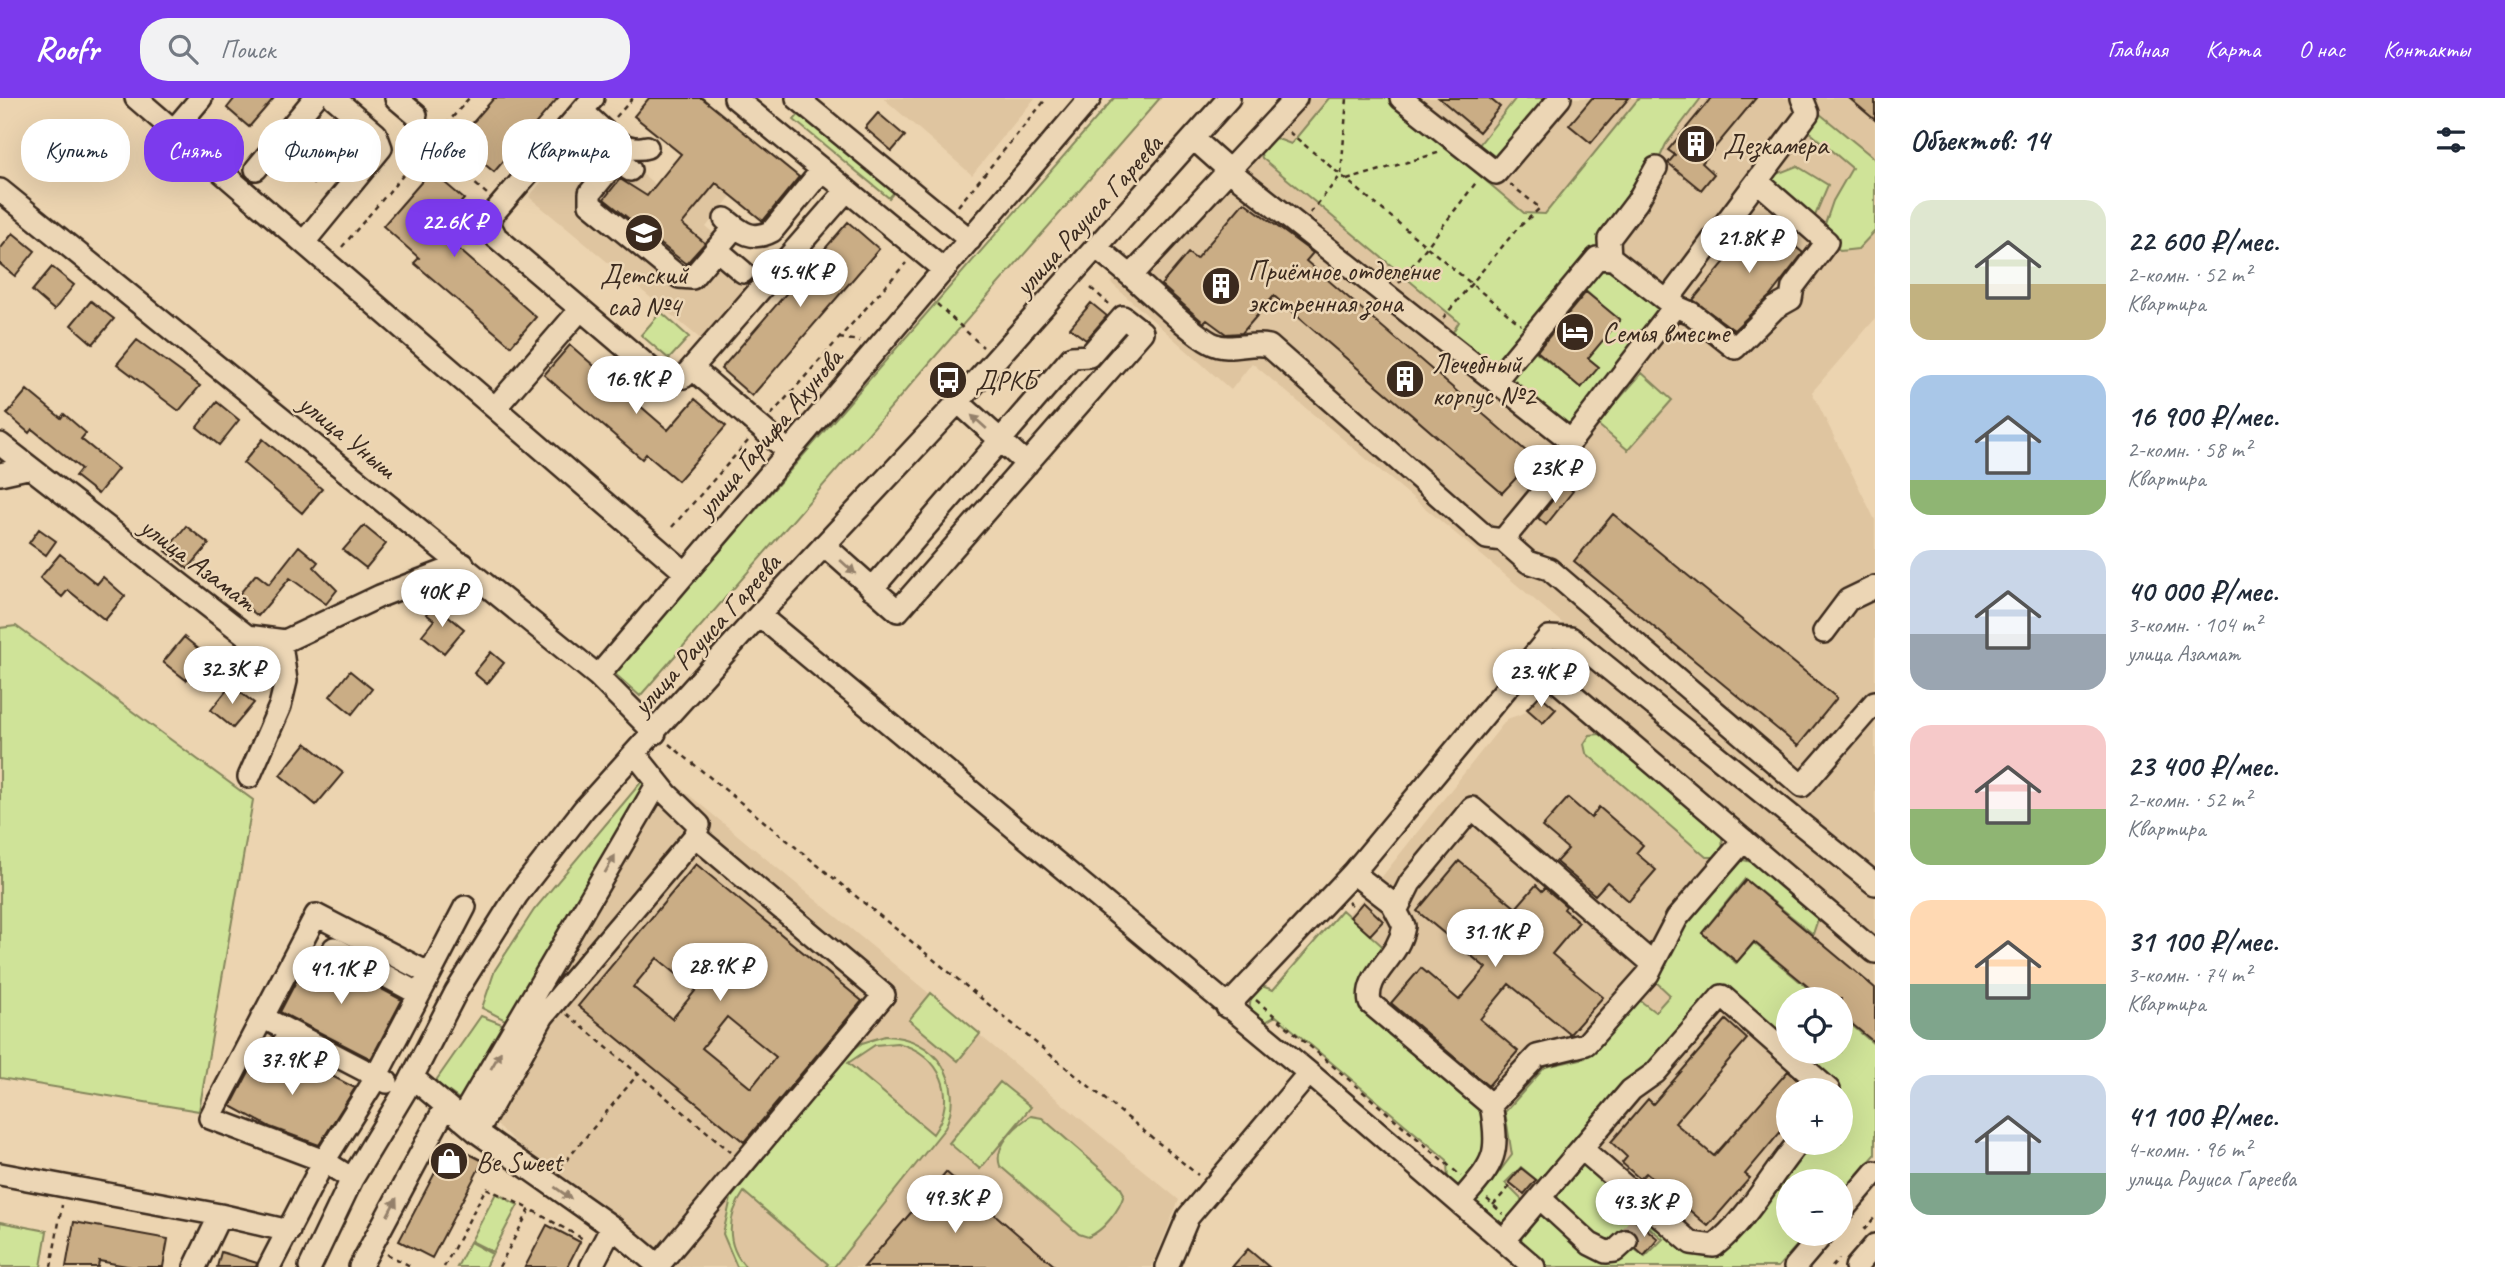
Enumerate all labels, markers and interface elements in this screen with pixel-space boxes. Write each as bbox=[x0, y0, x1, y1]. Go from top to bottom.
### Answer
search box bbox=[140, 18, 630, 81]
text: Roofr bbox=[35, 28, 98, 70]
icon: search bbox=[164, 30, 202, 68]
text: Поиск bbox=[220, 33, 275, 66]
text: Главная bbox=[2107, 34, 2168, 64]
text: Карта bbox=[2206, 34, 2260, 64]
text: О нас bbox=[2298, 34, 2345, 64]
text: Контакты bbox=[2383, 34, 2470, 64]
chip: Купить bbox=[21, 119, 130, 182]
chip: Снять bbox=[144, 119, 244, 182]
chip: Фильтры bbox=[258, 119, 381, 182]
chip: Новое bbox=[395, 119, 488, 182]
chip: Квартира bbox=[502, 119, 632, 182]
text: Объектов: 14 bbox=[1910, 121, 2049, 159]
icon: filters bbox=[2432, 121, 2470, 159]
building icon: Дезкамера bbox=[1675, 123, 1717, 165]
street label: улица Рауиса Гареева bbox=[1005, 126, 1171, 305]
place label: Дезкамера bbox=[1723, 127, 1830, 163]
pin: 22.6K ₽ bbox=[389, 200, 519, 259]
text: 22.6K ₽ bbox=[421, 207, 487, 236]
school or university icon: Детский сад №4 bbox=[623, 212, 665, 254]
pin: 21.8K ₽ bbox=[1684, 216, 1814, 275]
text: 22 600 ₽/мес. bbox=[2127, 222, 2279, 260]
text: 21.8K ₽ bbox=[1717, 223, 1781, 252]
icon: home bbox=[1966, 228, 2050, 312]
pin: 45.4K ₽ bbox=[735, 250, 865, 309]
place label: Приёмное отделение экстренная зона bbox=[1248, 253, 1441, 321]
place label: Детский сад №4 bbox=[600, 257, 689, 324]
text: 45.4K ₽ bbox=[768, 257, 832, 286]
text: 2-комн. · 52 m² bbox=[2127, 260, 2251, 289]
building icon: Приёмное отделение экстренная зона bbox=[1200, 265, 1242, 307]
text: Квартира bbox=[2127, 289, 2205, 318]
hotel icon: Семья вместе bbox=[1554, 311, 1596, 353]
place label: Семья вместе bbox=[1602, 315, 1731, 350]
street label: улица Гарифа Ахунова bbox=[687, 339, 852, 526]
place label: Лечебный корпус №2 bbox=[1432, 346, 1538, 413]
pin: 16.9K ₽ bbox=[571, 356, 701, 416]
building icon: Лечебный корпус №2 bbox=[1384, 358, 1426, 400]
bus stop icon: ДРКБ bbox=[927, 359, 969, 401]
place label: ДРКБ bbox=[975, 363, 1041, 398]
text: 16.9K ₽ bbox=[604, 364, 668, 393]
street label: улица Уныш bbox=[290, 385, 405, 487]
text: 16 900 ₽/мес. bbox=[2127, 397, 2278, 435]
icon: home bbox=[1966, 403, 2050, 487]
one-way arrow bbox=[970, 414, 988, 430]
text: 2-комн. · 58 m² bbox=[2127, 435, 2251, 464]
pin: 23K ₽ bbox=[1506, 446, 1604, 505]
text: 23K ₽ bbox=[1530, 453, 1580, 482]
text: Квартира bbox=[2127, 464, 2205, 493]
street label: улица Азамат bbox=[132, 507, 266, 621]
street label: улица Рауиса Гареева bbox=[623, 545, 789, 724]
one-way arrow bbox=[839, 559, 857, 575]
pin: 40K ₽ bbox=[393, 570, 491, 629]
text: 40 000 ₽/мес. bbox=[2127, 572, 2278, 610]
text: 40K ₽ bbox=[417, 577, 467, 606]
icon: home bbox=[1966, 578, 2050, 662]
text: 3-комн. · 104 m² bbox=[2127, 610, 2261, 639]
text: улица Азамат bbox=[2127, 639, 2240, 668]
pin: 32.3K ₽ bbox=[167, 646, 297, 706]
pin: 23.4K ₽ bbox=[1476, 650, 1606, 709]
text: 32.3K ₽ bbox=[200, 654, 264, 683]
text: 23.4K ₽ bbox=[1509, 657, 1573, 686]
text: 23 400 ₽/мес. bbox=[2127, 747, 2278, 785]
icon: home bbox=[1966, 753, 2050, 837]
text: 2-комн. · 52 m² bbox=[2127, 785, 2251, 814]
text: Квартира bbox=[2127, 814, 2205, 843]
one-way arrow bbox=[604, 854, 617, 873]
pin: 31.1K ₽ bbox=[1430, 910, 1560, 969]
text: 31.1K ₽ bbox=[1463, 917, 1527, 946]
text: 31 100 ₽/мес. bbox=[2127, 922, 2278, 960]
icon: home bbox=[1966, 928, 2050, 1012]
pin: 28.9K ₽ bbox=[655, 944, 785, 1003]
pin: 41.1K ₽ bbox=[276, 946, 406, 1006]
text: 28.9K ₽ bbox=[688, 951, 752, 980]
text: 41.1K ₽ bbox=[309, 954, 373, 983]
text: 3-комн. · 74 m² bbox=[2127, 960, 2251, 989]
map controls bbox=[1776, 987, 1853, 1246]
button: locate bbox=[1776, 987, 1853, 1064]
text: Квартира bbox=[2127, 989, 2205, 1018]
pin: 37.9K ₽ bbox=[227, 1038, 357, 1097]
text: 37.9K ₽ bbox=[260, 1045, 324, 1074]
one-way arrow bbox=[490, 1051, 502, 1070]
button: + bbox=[1776, 1078, 1853, 1155]
text: 41 100 ₽/мес. bbox=[2127, 1097, 2278, 1135]
icon: home bbox=[1966, 1103, 2050, 1187]
text: 4-комн. · 96 m² bbox=[2127, 1135, 2251, 1164]
shop icon: Be Sweet bbox=[428, 1140, 470, 1182]
place label: Be Sweet bbox=[476, 1144, 565, 1179]
text: улица Рауиса Гареева bbox=[2127, 1164, 2296, 1193]
button: − bbox=[1776, 1169, 1853, 1246]
pin: 49.3K ₽ bbox=[890, 1176, 1020, 1235]
pin: 43.3K ₽ bbox=[1579, 1180, 1709, 1239]
text: 49.3K ₽ bbox=[923, 1183, 987, 1212]
one-way arrow bbox=[554, 1186, 572, 1200]
text: 43.3K ₽ bbox=[1612, 1187, 1676, 1216]
one-way arrow bbox=[386, 1197, 398, 1216]

